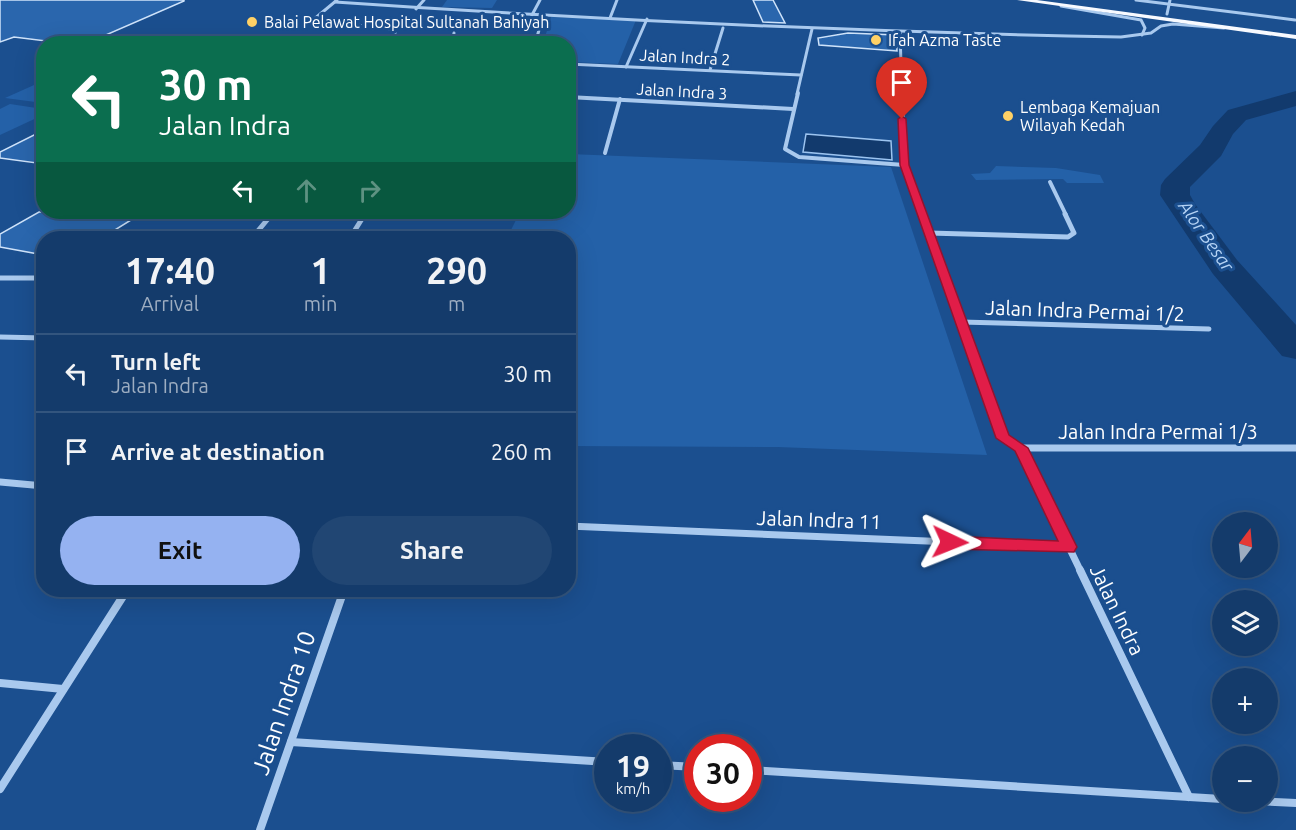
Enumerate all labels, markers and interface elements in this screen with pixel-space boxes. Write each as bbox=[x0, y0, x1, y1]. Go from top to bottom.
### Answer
place label: Balai Pelawat Hospital Sultanah Bahiyah bbox=[264, 13, 549, 31]
marker: Balai Pelawat Hospital Sultanah Bahiyah bbox=[245, 15, 259, 29]
place label: Ifah Azma Taste bbox=[888, 31, 1001, 49]
marker: Ifah Azma Taste bbox=[869, 33, 883, 47]
street label: Jalan Indra 2 bbox=[639, 46, 731, 68]
pin bbox=[876, 57, 927, 119]
icon: left bbox=[60, 60, 138, 138]
text: 30 m bbox=[159, 61, 253, 108]
icon: arrive bbox=[885, 66, 918, 99]
street label: Jalan Indra 3 bbox=[636, 80, 728, 102]
place label: Lembaga Kemajuan Wilayah Kedah bbox=[1020, 98, 1160, 134]
marker: Lembaga Kemajuan Wilayah Kedah bbox=[1001, 109, 1015, 123]
text: Jalan Indra bbox=[159, 110, 291, 140]
icon: left bbox=[227, 174, 260, 207]
icon: ahead bbox=[290, 174, 323, 207]
icon: right bbox=[353, 174, 386, 207]
water label: Alor Besar bbox=[1175, 196, 1239, 275]
text: 17:40 bbox=[125, 250, 215, 291]
text: 1 bbox=[310, 250, 331, 291]
text: 290 bbox=[426, 250, 487, 291]
text: Arrival bbox=[141, 292, 199, 315]
text: min bbox=[304, 292, 337, 315]
text: m bbox=[448, 292, 465, 315]
street label: Jalan Indra Permai 1/2 bbox=[985, 296, 1185, 325]
text: Turn left bbox=[111, 349, 201, 374]
icon: left bbox=[60, 357, 93, 390]
text: 30 m bbox=[503, 361, 552, 386]
text: Jalan Indra bbox=[111, 374, 209, 397]
street label: Jalan Indra Permai 1/3 bbox=[1058, 420, 1258, 443]
icon: arrive bbox=[60, 435, 93, 468]
text: Arrive at destination bbox=[111, 439, 325, 464]
text: 260 m bbox=[491, 439, 552, 464]
street label: Jalan Indra 11 bbox=[756, 506, 882, 533]
position arrow bbox=[918, 510, 982, 574]
north arrow bbox=[1212, 512, 1278, 578]
map controls bbox=[1212, 512, 1278, 812]
button: Exit bbox=[60, 516, 300, 585]
button: Share bbox=[312, 516, 552, 585]
street label: Jalan Indra bbox=[1086, 561, 1149, 659]
button: layers bbox=[1212, 590, 1278, 656]
street label: Jalan Indra 10 bbox=[246, 628, 321, 778]
button: + bbox=[1212, 668, 1278, 734]
speed limit sign: 30 bbox=[684, 734, 762, 812]
button: − bbox=[1212, 746, 1278, 812]
text: 19 bbox=[616, 749, 650, 783]
text: km/h bbox=[616, 780, 650, 797]

